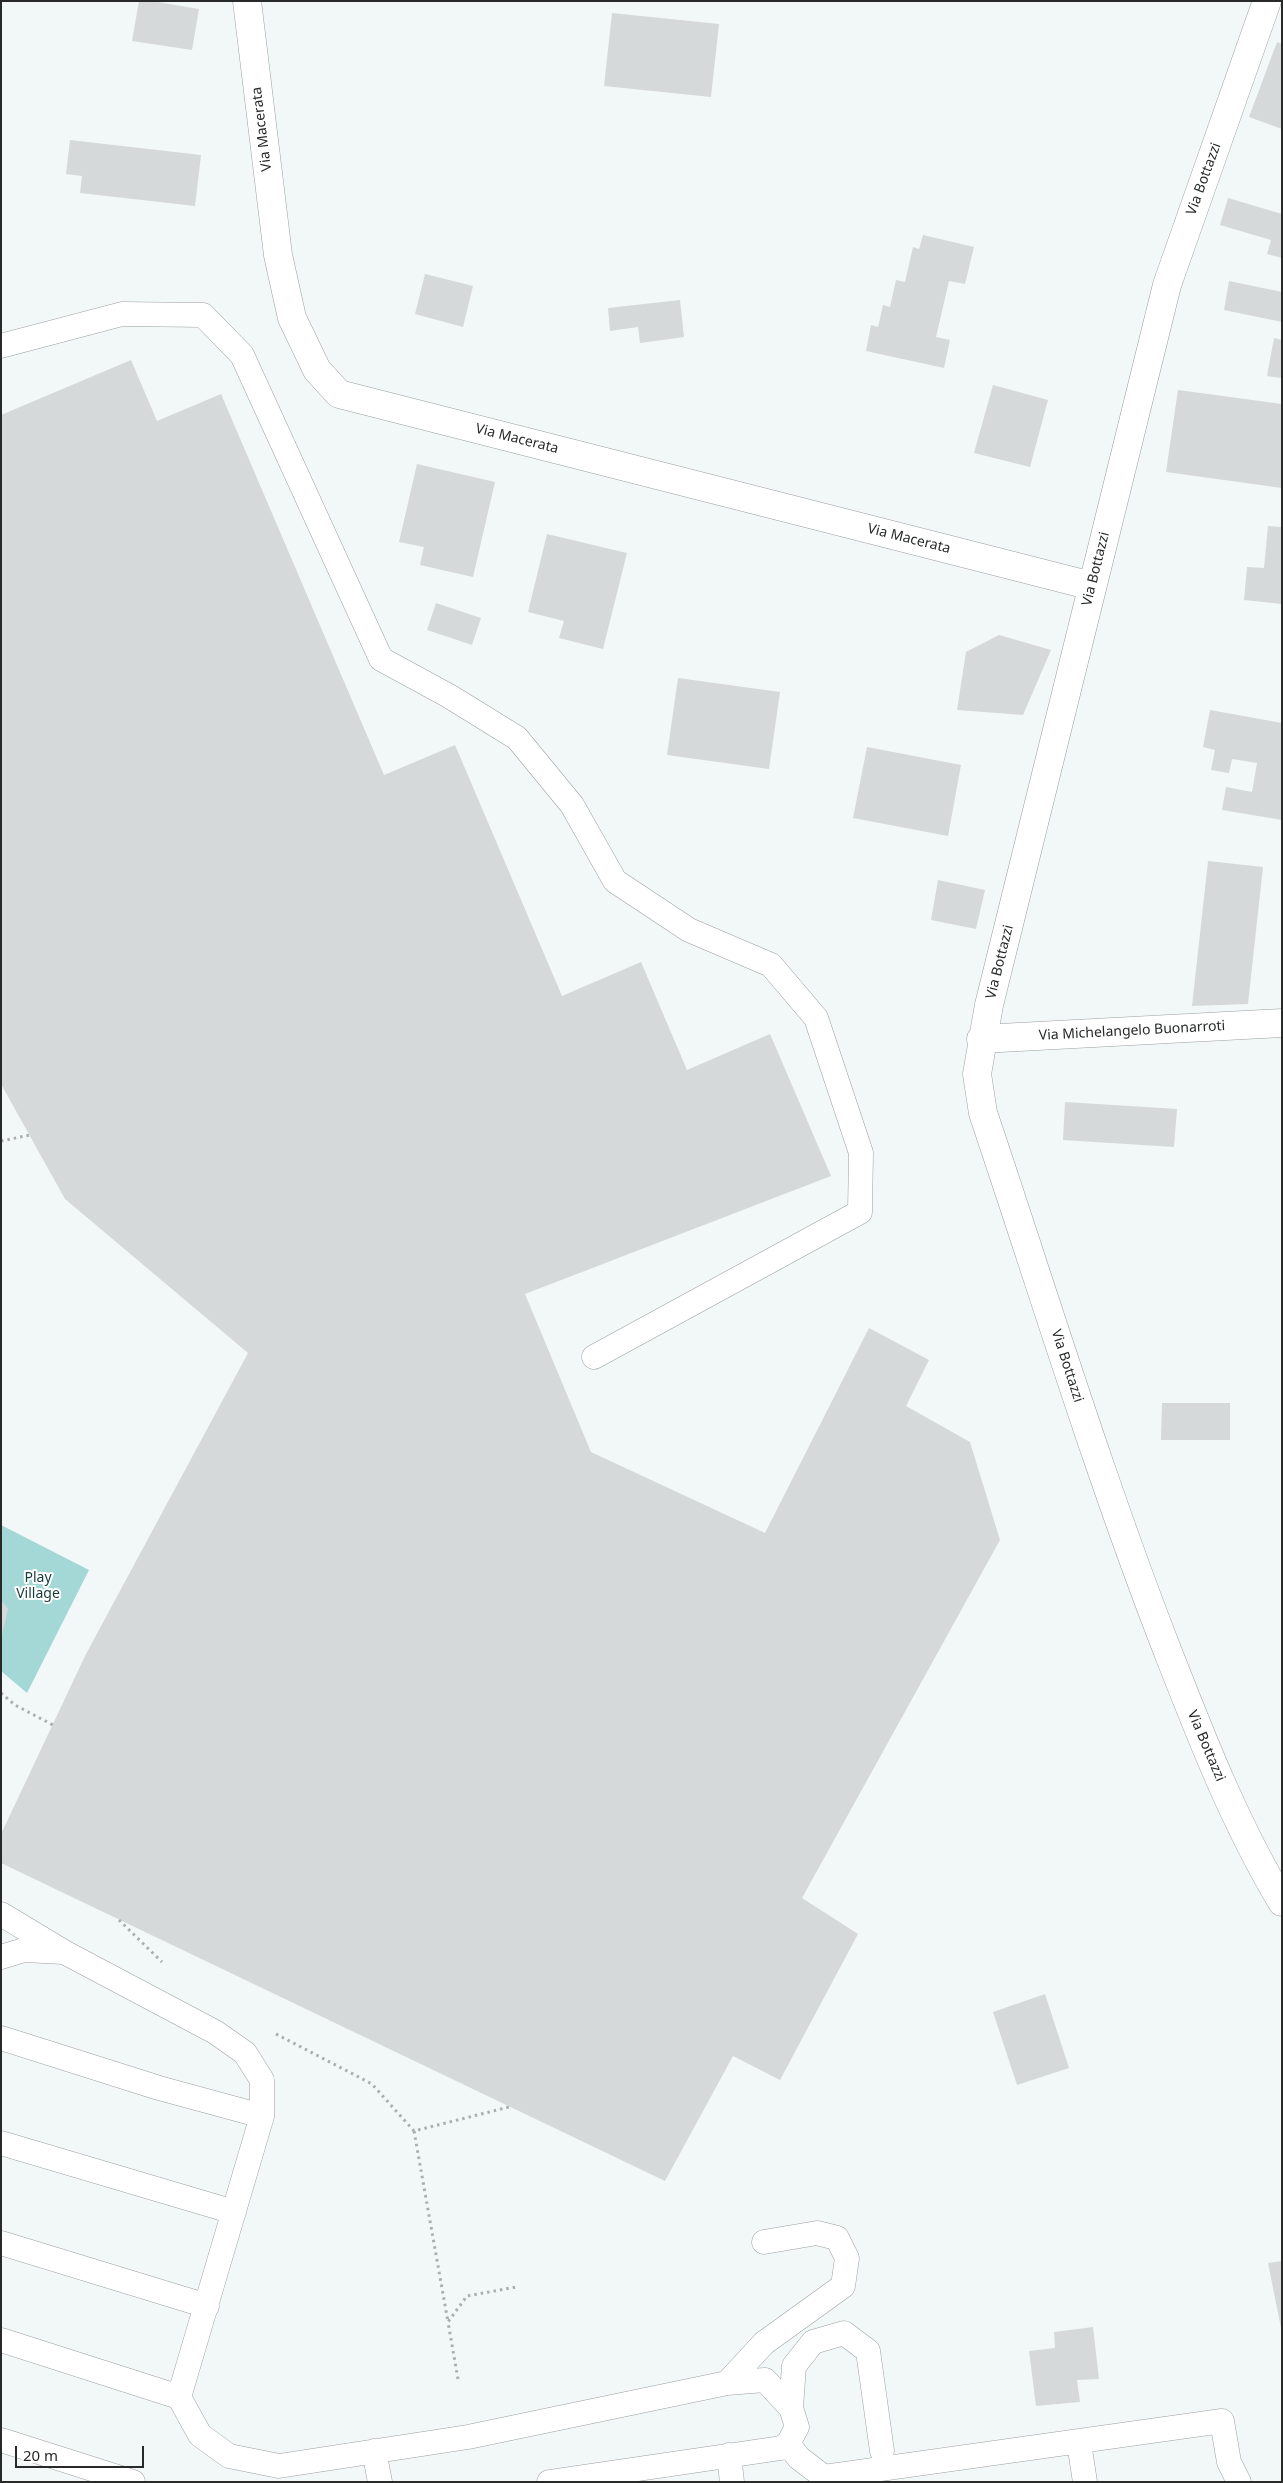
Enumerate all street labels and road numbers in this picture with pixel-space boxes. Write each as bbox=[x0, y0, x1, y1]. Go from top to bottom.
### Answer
street label: Via Macerata bbox=[248, 86, 276, 172]
street label: Via Bottazzi bbox=[1183, 141, 1225, 217]
street label: Via Macerata bbox=[474, 421, 560, 457]
street label: Via Macerata bbox=[866, 521, 952, 557]
street label: Via Bottazzi bbox=[1079, 530, 1113, 608]
street label: Via Bottazzi bbox=[983, 923, 1017, 1001]
street label: Via Michelangelo Buonarroti bbox=[1038, 1018, 1226, 1044]
street label: Via Bottazzi bbox=[1047, 1327, 1087, 1405]
street label: Via Bottazzi bbox=[1183, 1708, 1229, 1784]

